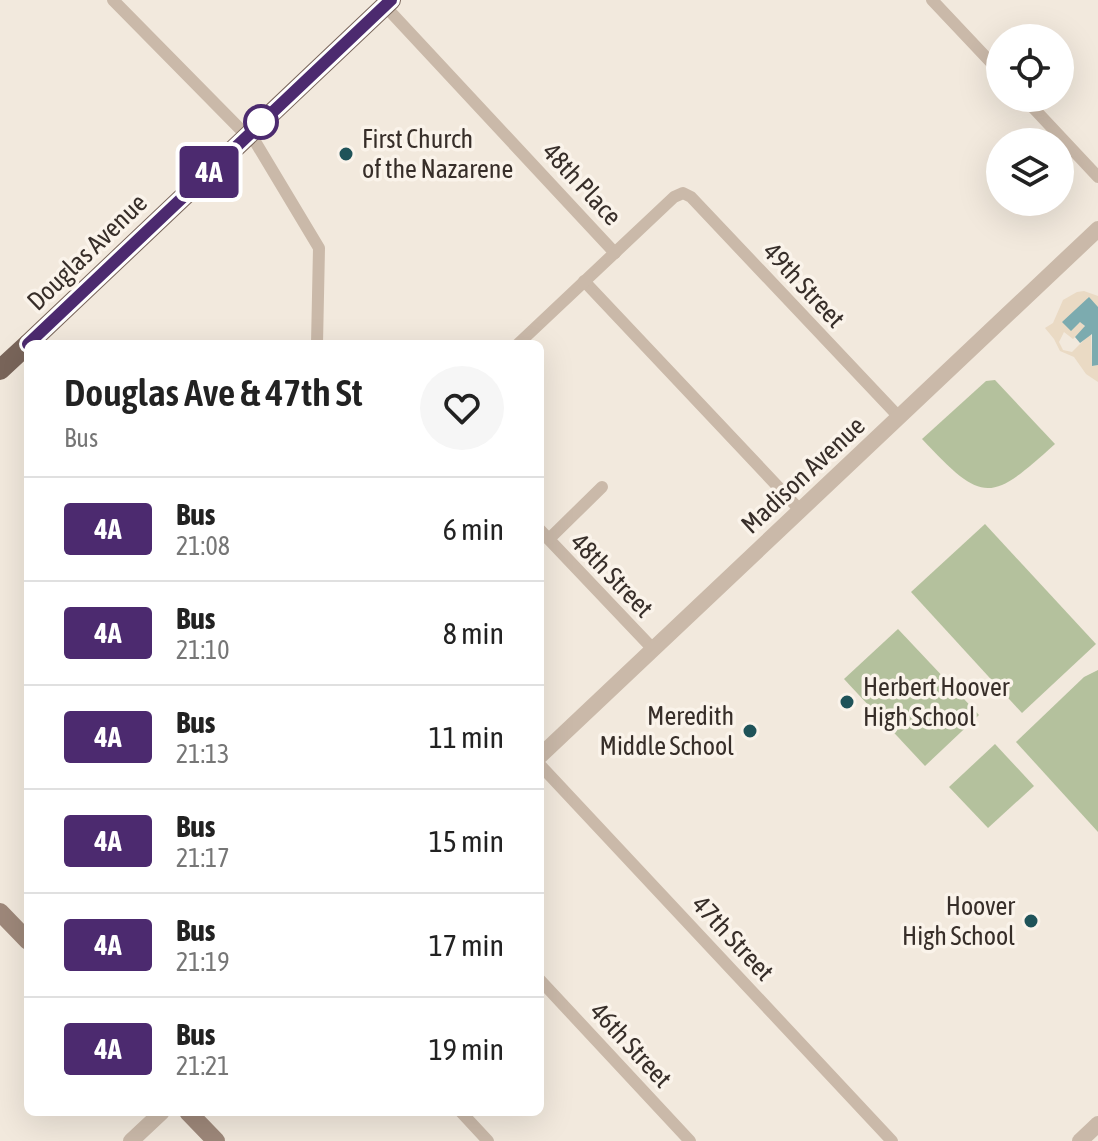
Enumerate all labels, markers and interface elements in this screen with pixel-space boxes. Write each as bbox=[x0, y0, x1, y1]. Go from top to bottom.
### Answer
map controls bbox=[986, 24, 1074, 216]
button: locate bbox=[986, 24, 1074, 112]
unlabelled marker bbox=[244, 105, 278, 139]
place label: First Church of the Nazarene bbox=[362, 124, 513, 184]
button: layers bbox=[986, 128, 1074, 216]
street label: 48th Place bbox=[537, 137, 627, 231]
marker: First Church of the Nazarene bbox=[337, 145, 355, 163]
line badge: 4A bbox=[173, 146, 245, 198]
text: 4A bbox=[196, 156, 222, 188]
street label: Douglas Avenue bbox=[21, 188, 153, 316]
street label: 49th Street bbox=[757, 236, 851, 334]
button: heart bbox=[420, 366, 504, 450]
text: Douglas Ave & 47th St bbox=[64, 371, 363, 414]
street label: Madison Avenue bbox=[735, 410, 871, 540]
text: Bus bbox=[64, 423, 98, 453]
text: Bus bbox=[176, 497, 215, 531]
text: 6 min bbox=[443, 512, 504, 546]
text: 4A bbox=[95, 513, 121, 545]
street label: 48th Street bbox=[565, 527, 659, 623]
text: 21:08 bbox=[176, 531, 230, 561]
text: Bus bbox=[176, 601, 215, 635]
text: 8 min bbox=[443, 616, 504, 650]
text: 4A bbox=[95, 617, 121, 649]
text: 21:10 bbox=[176, 635, 230, 665]
place label: Herbert Hoover High School bbox=[863, 672, 1010, 732]
marker: Herbert Hoover High School bbox=[838, 693, 856, 711]
place label: Meredith Middle School bbox=[599, 701, 734, 761]
text: Bus bbox=[176, 705, 215, 739]
text: 11 min bbox=[429, 720, 504, 754]
text: 4A bbox=[95, 721, 121, 753]
marker: Meredith Middle School bbox=[741, 722, 759, 740]
text: 21:13 bbox=[176, 739, 230, 769]
text: Bus bbox=[176, 809, 215, 843]
text: 15 min bbox=[429, 824, 504, 858]
text: 4A bbox=[95, 825, 121, 857]
text: 21:17 bbox=[176, 843, 230, 873]
street label: 47th Street bbox=[686, 889, 780, 987]
place label: Hoover High School bbox=[902, 891, 1015, 951]
marker: Hoover High School bbox=[1022, 912, 1040, 930]
text: Bus bbox=[176, 913, 215, 947]
text: 17 min bbox=[429, 928, 504, 962]
text: 4A bbox=[95, 929, 121, 961]
text: 21:19 bbox=[176, 947, 230, 977]
street label: 46th Street bbox=[584, 996, 678, 1094]
text: Bus bbox=[176, 1017, 215, 1051]
text: 19 min bbox=[429, 1032, 504, 1066]
text: 4A bbox=[95, 1033, 121, 1065]
text: 21:21 bbox=[176, 1051, 230, 1081]

